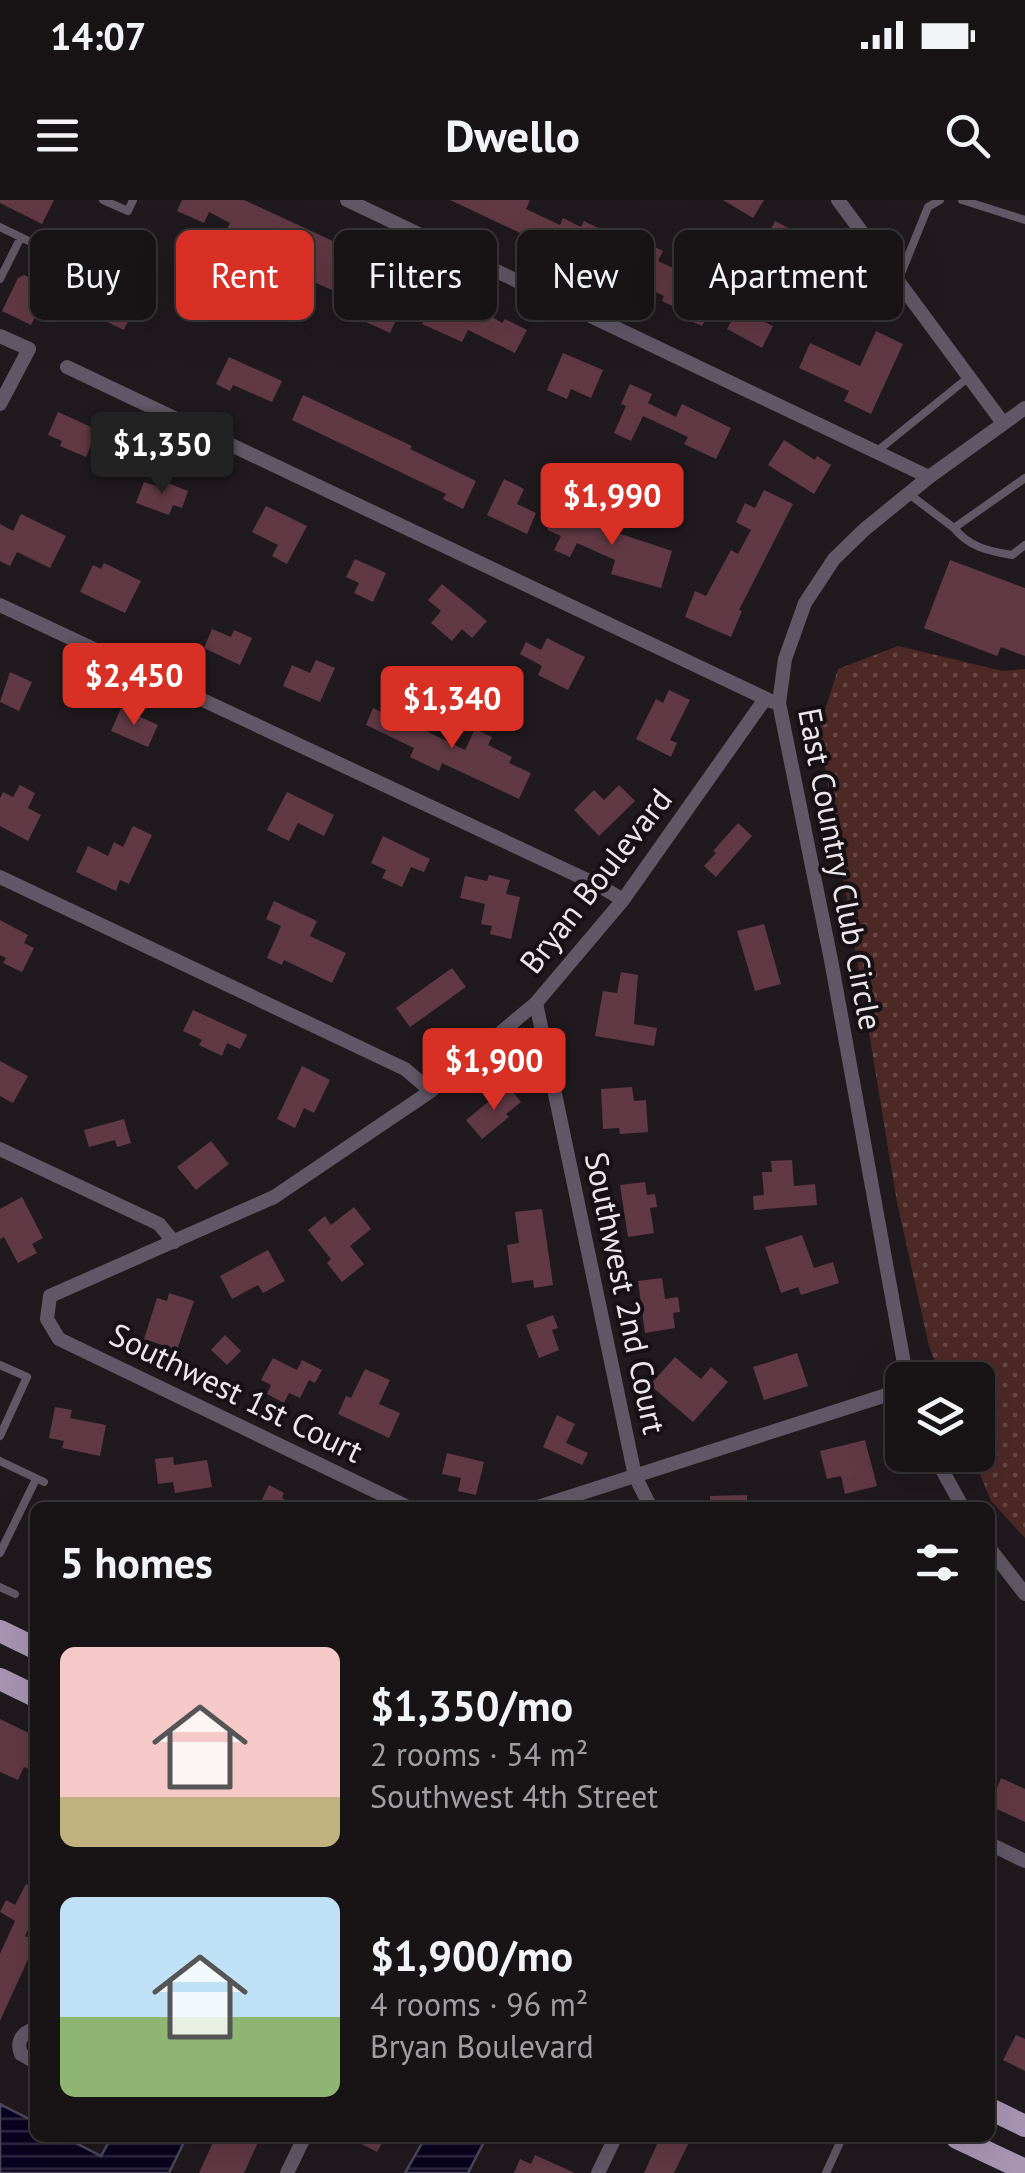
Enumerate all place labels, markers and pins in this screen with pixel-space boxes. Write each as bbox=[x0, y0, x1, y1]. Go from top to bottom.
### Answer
pin: $1,350 bbox=[81, 412, 243, 497]
pin: $1,990 bbox=[531, 463, 693, 548]
pin: $2,450 bbox=[53, 643, 215, 728]
pin: $1,340 bbox=[371, 666, 533, 751]
pin: $1,900 bbox=[413, 1028, 575, 1113]

